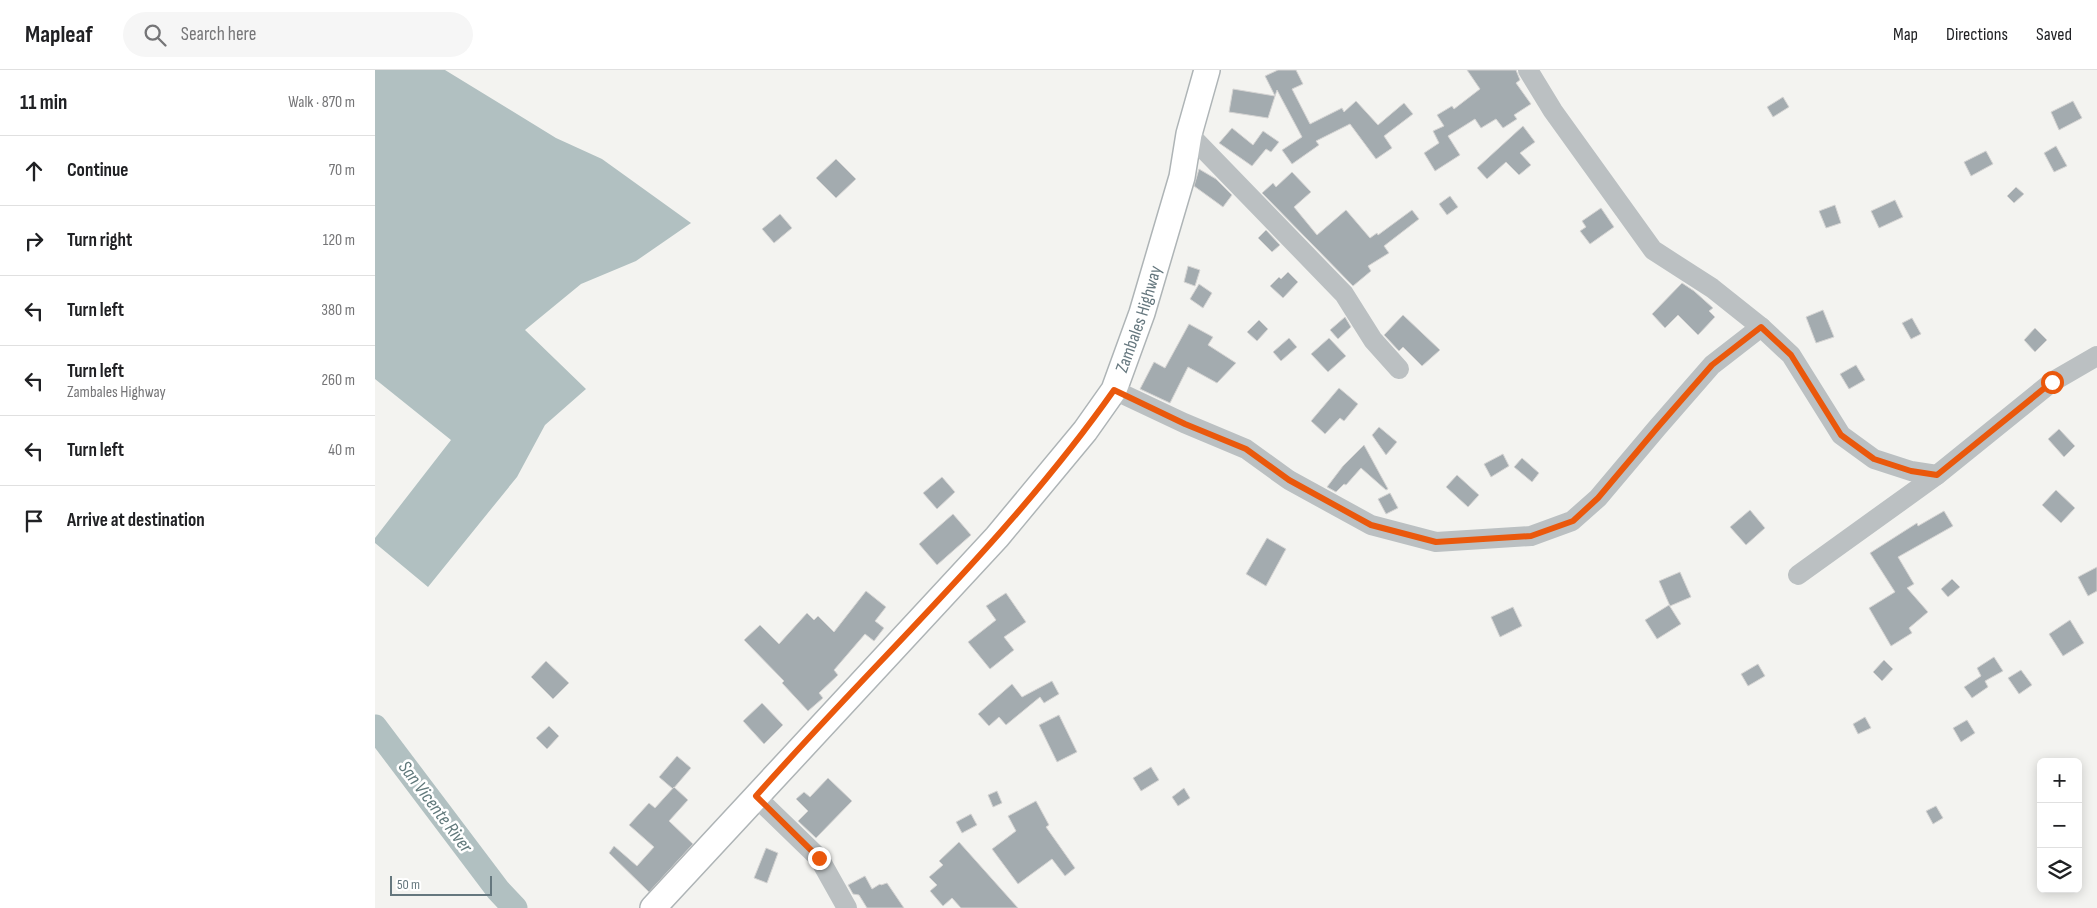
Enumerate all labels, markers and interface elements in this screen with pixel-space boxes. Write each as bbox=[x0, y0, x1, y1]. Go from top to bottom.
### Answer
search box bbox=[123, 12, 473, 57]
text: Mapleaf bbox=[25, 20, 93, 49]
icon: search bbox=[141, 21, 169, 49]
text: Search here bbox=[181, 23, 256, 46]
text: Map bbox=[1893, 24, 1918, 45]
text: Directions bbox=[1946, 24, 2008, 45]
text: Saved bbox=[2036, 24, 2072, 45]
text: 11 min bbox=[20, 90, 67, 115]
text: Walk · 870 m bbox=[288, 93, 355, 112]
icon: ahead bbox=[20, 157, 48, 185]
text: Continue bbox=[67, 159, 128, 182]
text: 70 m bbox=[329, 161, 355, 180]
icon: right bbox=[20, 227, 48, 255]
text: Turn right bbox=[67, 229, 132, 252]
text: 120 m bbox=[323, 231, 355, 250]
street label: Zambales Highway bbox=[1111, 263, 1166, 375]
icon: left bbox=[20, 297, 48, 325]
text: Turn left bbox=[67, 299, 124, 322]
text: 380 m bbox=[321, 301, 355, 320]
text: Turn left bbox=[67, 360, 124, 383]
icon: left bbox=[20, 367, 48, 395]
text: 260 m bbox=[321, 371, 355, 390]
route start bbox=[2041, 371, 2064, 394]
text: Zambales Highway bbox=[67, 383, 166, 402]
icon: left bbox=[20, 437, 48, 465]
text: Turn left bbox=[67, 439, 124, 462]
text: 40 m bbox=[328, 441, 355, 460]
icon: arrive bbox=[20, 507, 48, 535]
text: Arrive at destination bbox=[67, 509, 205, 532]
water label: San Vicente River bbox=[393, 757, 477, 858]
map controls bbox=[2037, 758, 2082, 893]
button: + bbox=[2037, 758, 2082, 803]
button: − bbox=[2037, 803, 2082, 848]
route end bbox=[808, 847, 831, 870]
button: layers bbox=[2037, 848, 2082, 893]
scale bar bbox=[390, 873, 493, 896]
text: 50 m bbox=[397, 876, 420, 893]

